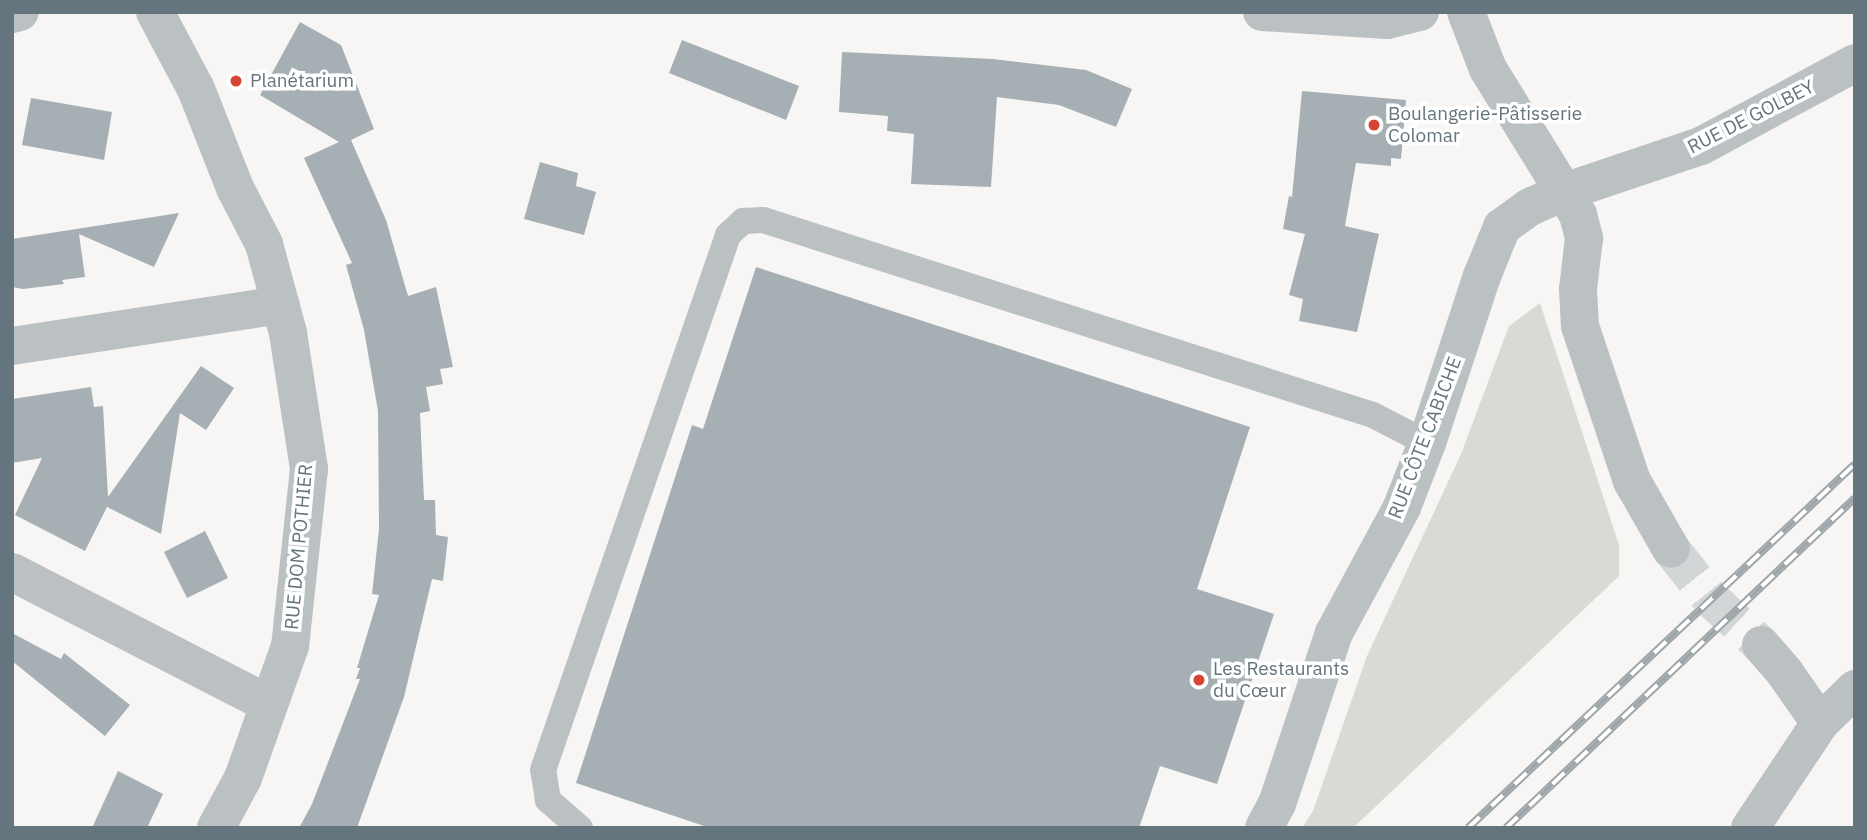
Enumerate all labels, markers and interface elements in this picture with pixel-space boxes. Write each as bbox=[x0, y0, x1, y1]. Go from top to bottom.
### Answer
place label: Planétarium bbox=[250, 70, 354, 92]
marker: Planétarium bbox=[228, 73, 244, 89]
street label: RUE DE GOLBEY bbox=[1684, 75, 1818, 159]
place label: Boulangerie-Pâtisserie Colomar bbox=[1388, 103, 1582, 147]
marker: Boulangerie-Pâtisserie Colomar bbox=[1366, 117, 1382, 133]
street label: RUE CÔTE CABICHE bbox=[1384, 354, 1466, 522]
street label: RUE DOM POTHIER bbox=[280, 463, 318, 631]
place label: Les Restaurants du Cœur bbox=[1213, 658, 1349, 702]
marker: Les Restaurants du Cœur bbox=[1191, 672, 1207, 688]

